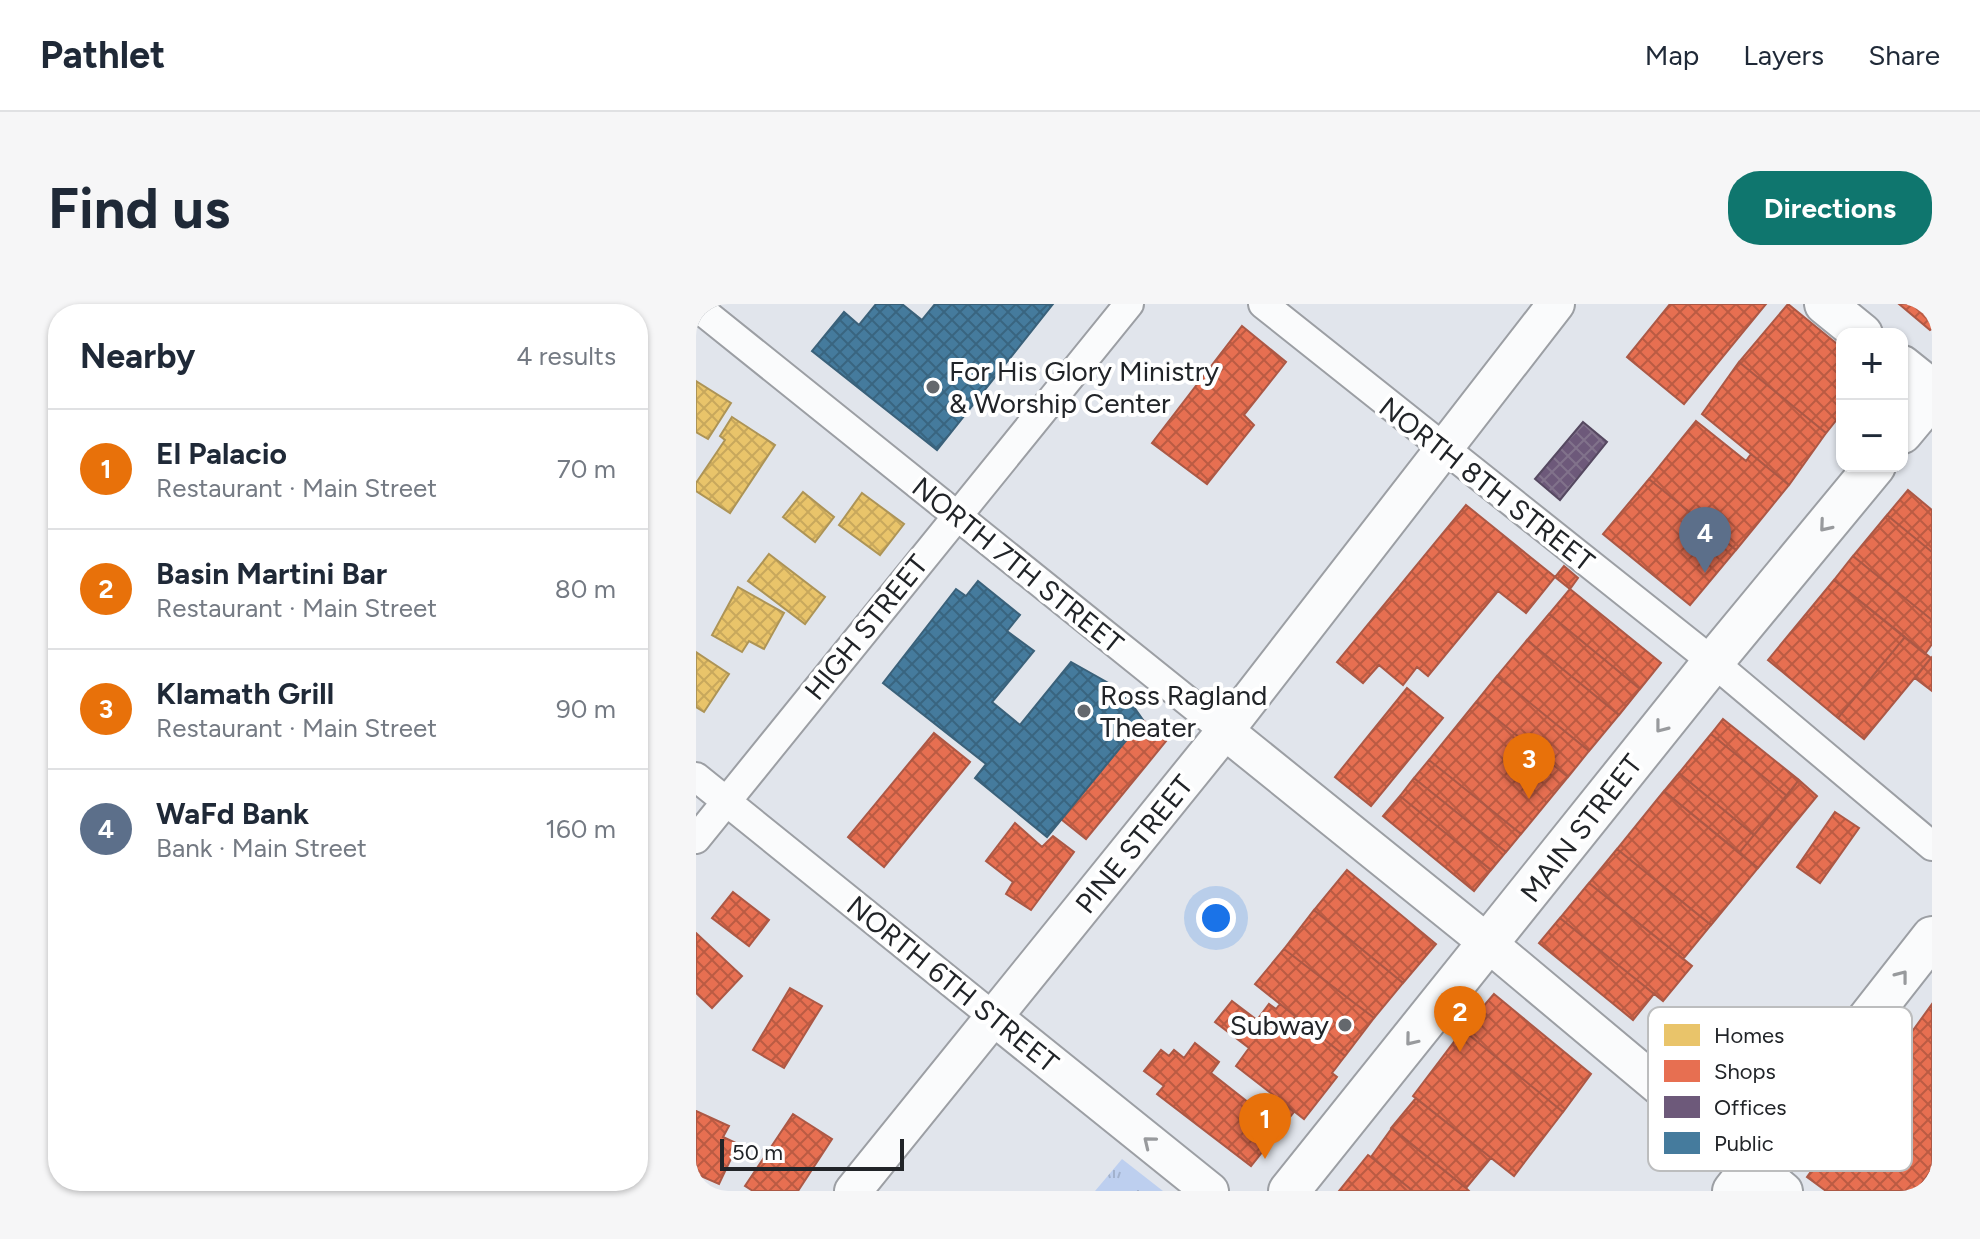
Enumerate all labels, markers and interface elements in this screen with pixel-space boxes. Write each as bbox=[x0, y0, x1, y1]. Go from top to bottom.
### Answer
text: Pathlet bbox=[40, 32, 165, 78]
text: Map bbox=[1645, 38, 1699, 72]
text: Layers bbox=[1743, 38, 1824, 72]
text: Share bbox=[1868, 38, 1940, 72]
button: Directions bbox=[1728, 171, 1932, 245]
text: Find us bbox=[48, 175, 230, 242]
map controls bbox=[1836, 328, 1908, 472]
button: + bbox=[1836, 328, 1908, 400]
text: Nearby bbox=[80, 336, 195, 377]
text: 4 results bbox=[516, 340, 616, 372]
place label: For His Glory Ministry & Worship Center bbox=[949, 354, 1219, 420]
marker: For His Glory Ministry & Worship Center bbox=[924, 378, 942, 396]
street label: NORTH 8TH STREET bbox=[1373, 389, 1602, 579]
button: − bbox=[1836, 400, 1908, 472]
text: El Palacio bbox=[156, 435, 287, 472]
text: 1 bbox=[101, 453, 111, 485]
text: 70 m bbox=[557, 453, 616, 485]
street label: NORTH 7TH STREET bbox=[906, 470, 1131, 661]
text: Restaurant · Main Street bbox=[156, 472, 437, 504]
pin: 4 bbox=[1679, 507, 1731, 573]
one-way arrow bbox=[1820, 517, 1835, 531]
street label: HIGH STREET bbox=[797, 547, 935, 706]
text: Basin Martini Bar bbox=[156, 555, 387, 592]
text: 2 bbox=[98, 573, 114, 605]
text: 80 m bbox=[555, 573, 616, 605]
text: Restaurant · Main Street bbox=[156, 592, 437, 624]
text: Klamath Grill bbox=[156, 675, 334, 712]
place label: Ross Ragland Theater bbox=[1100, 678, 1268, 744]
text: 3 bbox=[99, 693, 113, 725]
text: 90 m bbox=[556, 693, 616, 725]
marker: Ross Ragland Theater bbox=[1075, 702, 1093, 720]
text: Restaurant · Main Street bbox=[156, 712, 437, 744]
one-way arrow bbox=[1656, 718, 1670, 733]
pin: 3 bbox=[1503, 733, 1555, 799]
street label: MAIN STREET bbox=[1513, 747, 1649, 908]
street label: PINE STREET bbox=[1068, 768, 1200, 920]
text: WaFd Bank bbox=[156, 795, 309, 832]
text: 4 bbox=[98, 813, 114, 845]
text: 160 m bbox=[545, 813, 616, 845]
text: Bank · Main Street bbox=[156, 832, 367, 864]
street label: NORTH 6TH STREET bbox=[840, 888, 1066, 1080]
your location bbox=[1196, 898, 1236, 938]
one-way arrow bbox=[1892, 971, 1907, 985]
pin: 2 bbox=[1434, 986, 1486, 1052]
legend bbox=[1648, 1007, 1912, 1171]
place label: Subway bbox=[1230, 1008, 1329, 1042]
marker: Subway bbox=[1336, 1016, 1354, 1034]
text: Homes bbox=[1714, 1022, 1784, 1049]
one-way arrow bbox=[1406, 1031, 1421, 1045]
text: Shops bbox=[1714, 1058, 1776, 1085]
pin: 1 bbox=[1239, 1093, 1291, 1159]
text: Offices bbox=[1714, 1094, 1787, 1121]
text: Public bbox=[1714, 1130, 1774, 1157]
scale bar bbox=[720, 1135, 904, 1171]
one-way arrow bbox=[1144, 1137, 1158, 1152]
text: 50 m bbox=[732, 1139, 783, 1166]

